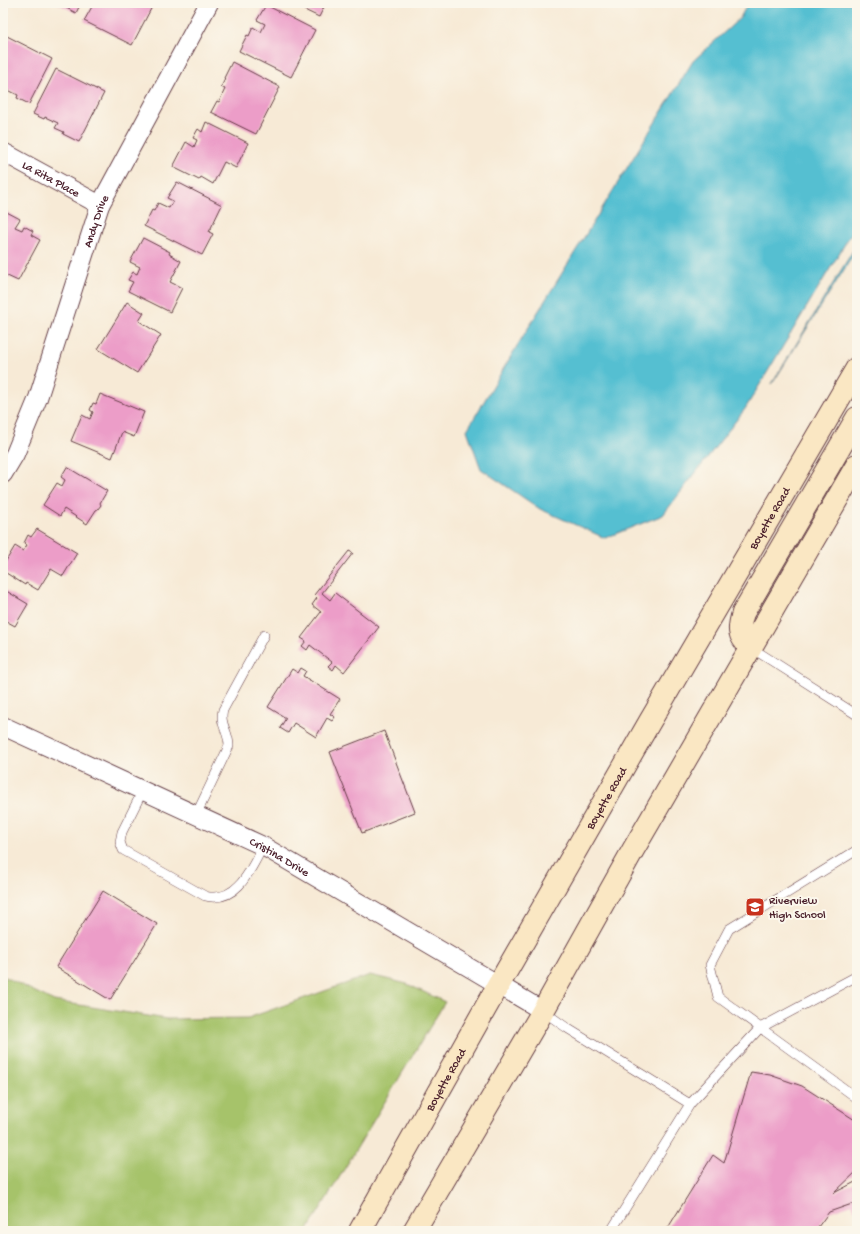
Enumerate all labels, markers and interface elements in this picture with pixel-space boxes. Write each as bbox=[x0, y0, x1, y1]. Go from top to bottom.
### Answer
street label: La Rita Place bbox=[19, 159, 82, 202]
street label: Andy Drive bbox=[82, 192, 113, 250]
street label: Boyette Road bbox=[747, 485, 795, 553]
street label: Boyette Road bbox=[584, 764, 632, 833]
street label: Cristina Drive bbox=[247, 836, 312, 881]
place label: Riverview High School bbox=[769, 895, 826, 923]
school or university icon: Riverview High School bbox=[744, 896, 766, 918]
street label: Boyette Road bbox=[423, 1046, 471, 1115]

